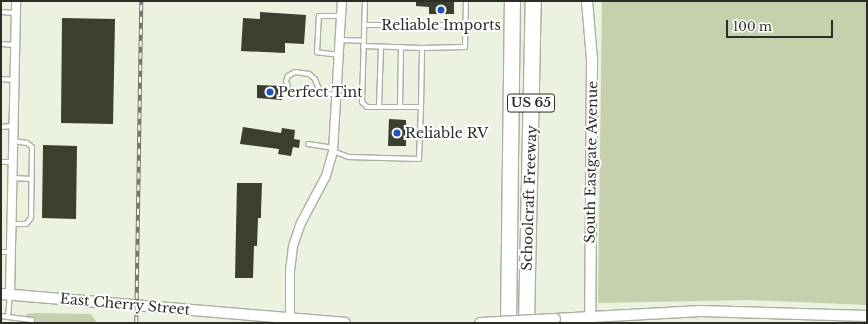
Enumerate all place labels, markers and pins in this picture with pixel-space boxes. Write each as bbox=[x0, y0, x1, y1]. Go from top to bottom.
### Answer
marker: Reliable Imports bbox=[436, 5, 446, 15]
place label: Reliable Imports bbox=[381, 17, 501, 33]
place label: Perfect Tint bbox=[278, 84, 363, 100]
marker: Perfect Tint bbox=[265, 87, 275, 97]
place label: Reliable RV bbox=[405, 125, 488, 141]
marker: Reliable RV bbox=[392, 128, 402, 138]

